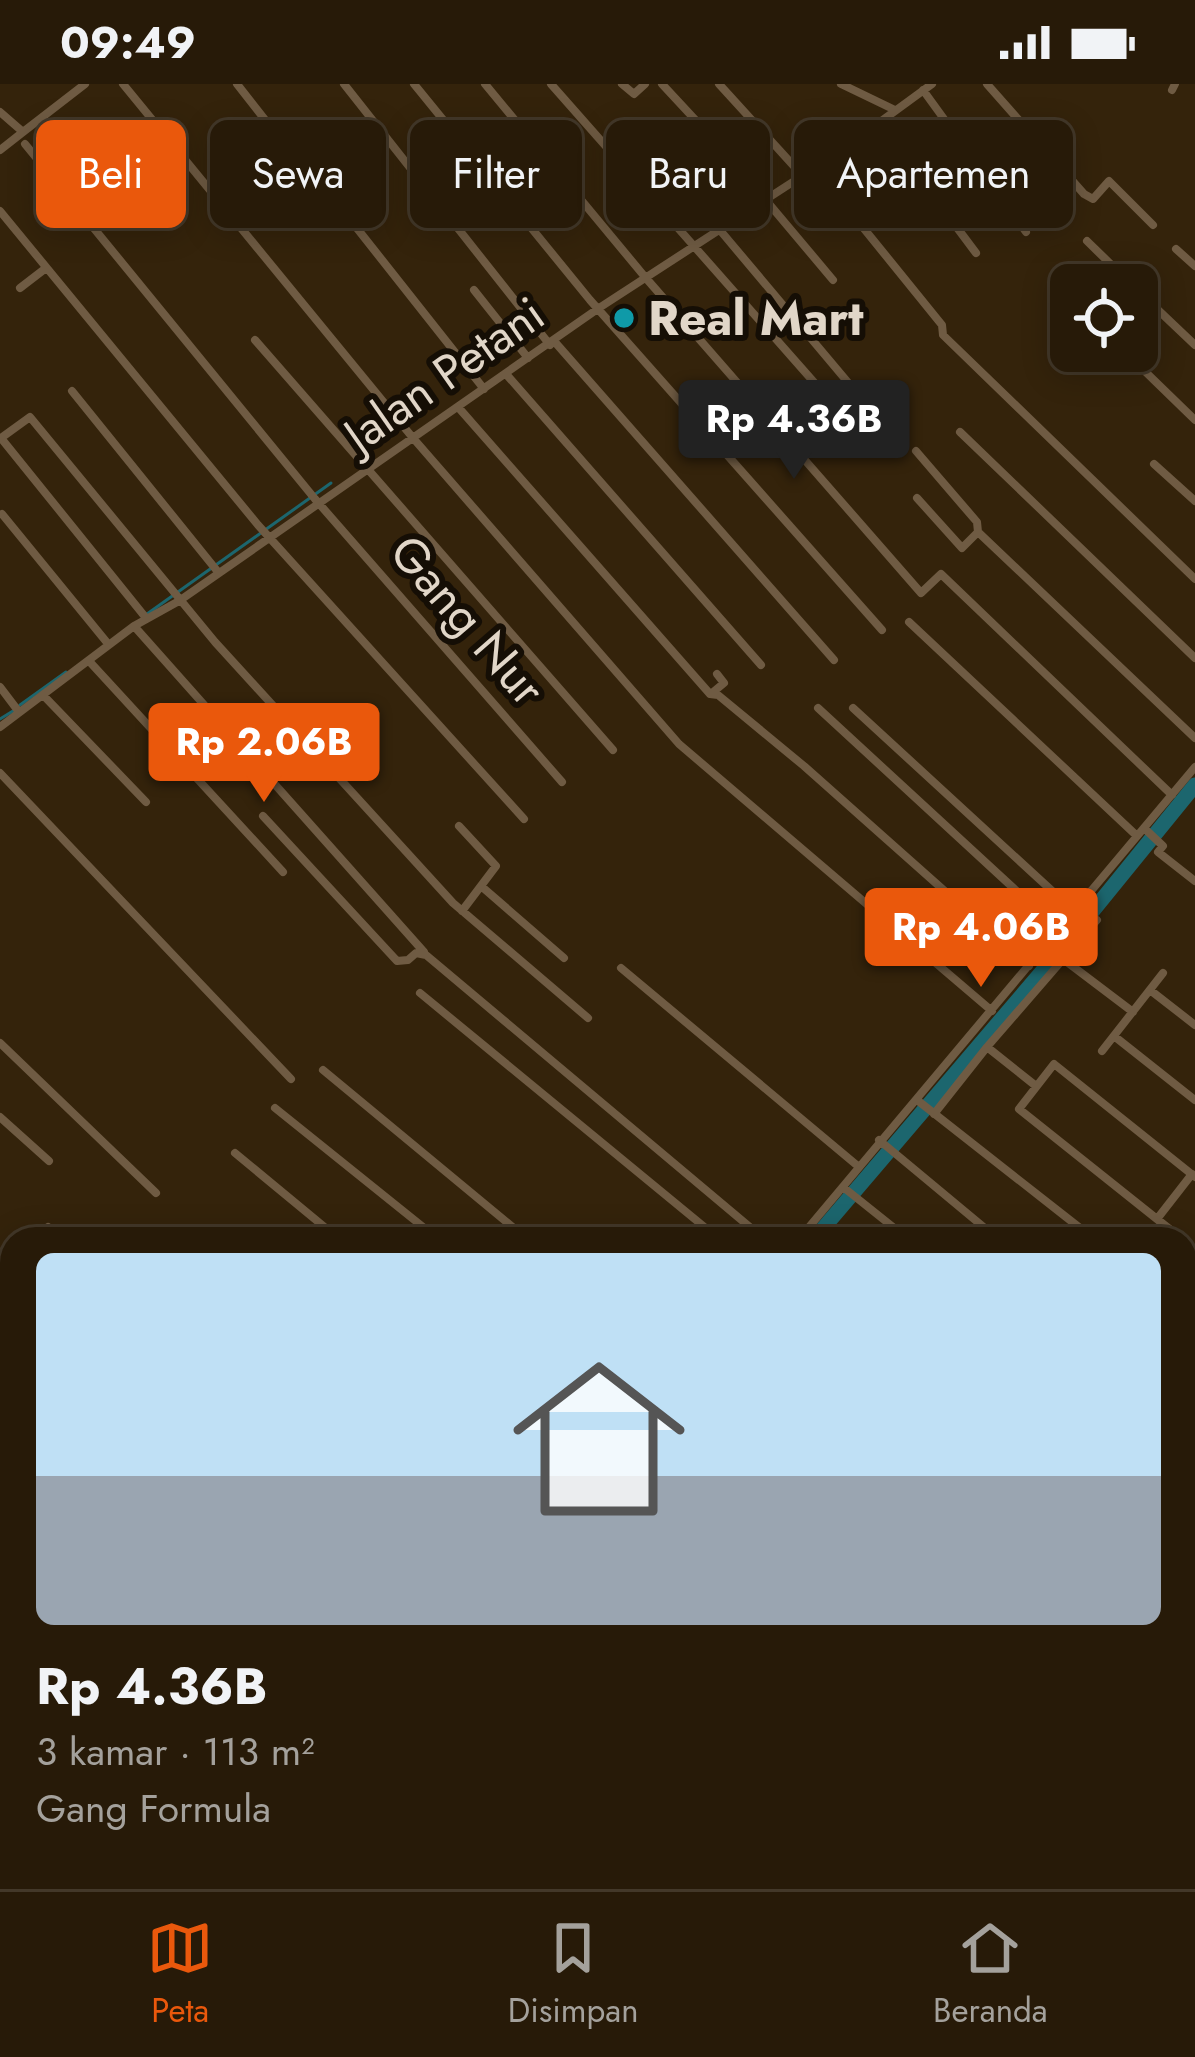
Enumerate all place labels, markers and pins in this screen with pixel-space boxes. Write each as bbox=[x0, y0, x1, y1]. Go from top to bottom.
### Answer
place label: Real Mart bbox=[648, 284, 864, 353]
marker: Real Mart bbox=[611, 305, 637, 331]
pin: Rp 4.36B bbox=[670, 380, 918, 482]
pin: Rp 2.06B bbox=[140, 703, 388, 805]
pin: Rp 4.06B bbox=[857, 888, 1105, 990]

